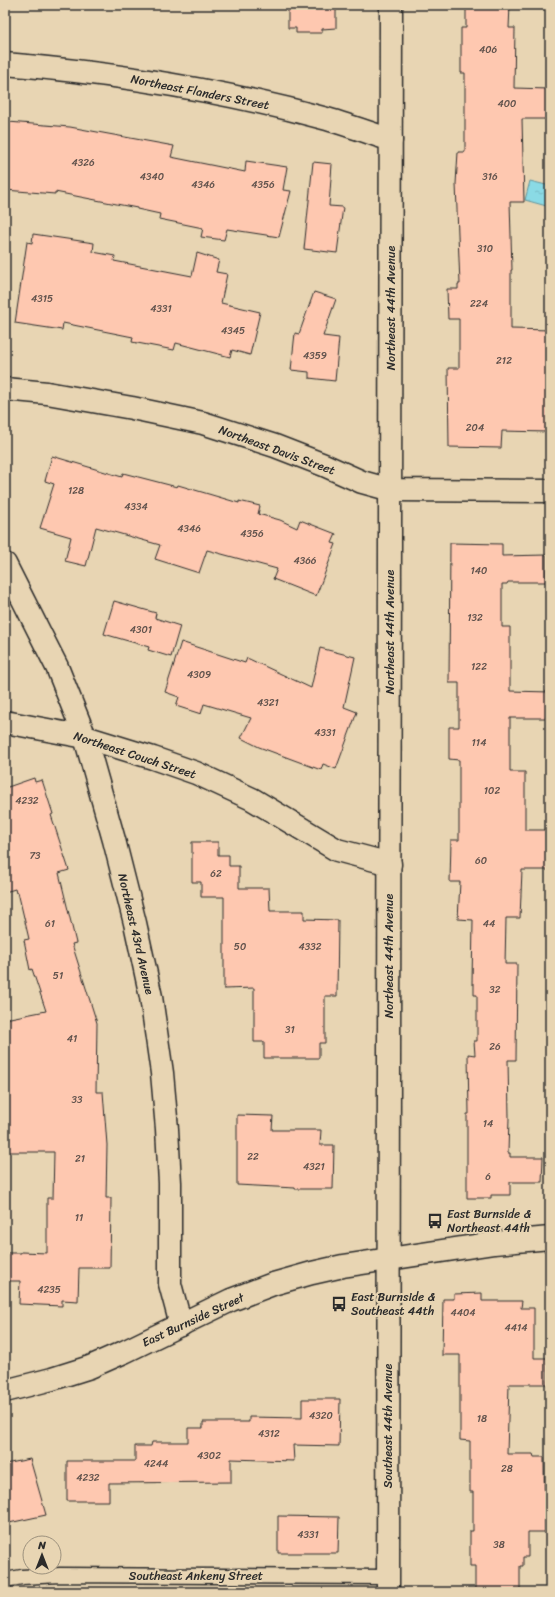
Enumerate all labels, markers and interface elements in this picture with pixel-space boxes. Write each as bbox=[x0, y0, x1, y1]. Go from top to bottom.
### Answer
house number: 406 bbox=[479, 41, 497, 59]
street label: Northeast Flanders Street bbox=[129, 68, 271, 116]
house number: 400 bbox=[498, 95, 516, 113]
house number: 4326 bbox=[71, 154, 95, 172]
house number: 4340 bbox=[140, 168, 164, 186]
house number: 316 bbox=[482, 168, 498, 186]
house number: 4346 bbox=[191, 176, 215, 194]
house number: 4356 bbox=[251, 176, 275, 194]
house number: 310 bbox=[477, 240, 493, 258]
street label: Northeast 44th Avenue bbox=[380, 246, 402, 370]
house number: 4315 bbox=[31, 290, 53, 308]
house number: 224 bbox=[470, 295, 488, 313]
house number: 4331 bbox=[150, 300, 172, 318]
house number: 4345 bbox=[221, 322, 245, 340]
house number: 4359 bbox=[303, 347, 327, 365]
house number: 212 bbox=[496, 352, 512, 370]
street label: Northeast Davis Street bbox=[216, 419, 338, 481]
house number: 204 bbox=[466, 419, 484, 437]
house number: 128 bbox=[68, 482, 84, 500]
house number: 4334 bbox=[124, 498, 148, 516]
house number: 4346 bbox=[177, 520, 201, 538]
house number: 4356 bbox=[240, 525, 264, 543]
house number: 4366 bbox=[293, 552, 317, 570]
house number: 140 bbox=[471, 562, 487, 580]
street label: Northeast 44th Avenue bbox=[379, 570, 401, 694]
house number: 132 bbox=[467, 609, 483, 627]
house number: 4301 bbox=[130, 621, 152, 639]
house number: 122 bbox=[471, 658, 487, 676]
house number: 4309 bbox=[187, 666, 211, 684]
house number: 4321 bbox=[257, 694, 279, 712]
house number: 4331 bbox=[314, 724, 336, 742]
street label: Northeast Couch Street bbox=[71, 725, 199, 785]
house number: 114 bbox=[472, 734, 486, 752]
house number: 102 bbox=[484, 782, 500, 800]
house number: 4232 bbox=[15, 792, 39, 810]
house number: 73 bbox=[29, 847, 41, 865]
house number: 60 bbox=[475, 852, 487, 870]
house number: 62 bbox=[210, 865, 222, 883]
street label: Northeast 43rd Avenue bbox=[111, 871, 161, 997]
street label: Northeast 44th Avenue bbox=[378, 894, 400, 1018]
house number: 61 bbox=[45, 915, 55, 933]
house number: 44 bbox=[483, 915, 495, 933]
house number: 50 bbox=[234, 938, 246, 956]
house number: 4332 bbox=[299, 938, 322, 956]
house number: 51 bbox=[53, 967, 63, 985]
house number: 32 bbox=[489, 981, 501, 999]
house number: 31 bbox=[285, 1021, 295, 1039]
house number: 41 bbox=[67, 1030, 77, 1048]
house number: 26 bbox=[489, 1038, 501, 1056]
house number: 33 bbox=[72, 1091, 83, 1109]
house number: 14 bbox=[483, 1115, 493, 1133]
house number: 22 bbox=[247, 1148, 259, 1166]
house number: 21 bbox=[75, 1150, 85, 1168]
house number: 4321 bbox=[303, 1158, 325, 1176]
house number: 6 bbox=[485, 1168, 491, 1186]
place label: East Burnside & Northeast 44th bbox=[447, 1203, 531, 1239]
house number: 11 bbox=[75, 1209, 83, 1227]
bus stop icon: East Burnside & Northeast 44th bbox=[426, 1212, 444, 1230]
house number: 4235 bbox=[37, 1281, 61, 1299]
street label: East Burnside Street bbox=[138, 1286, 249, 1353]
place label: East Burnside & Southeast 44th bbox=[351, 1286, 435, 1322]
bus stop icon: East Burnside & Southeast 44th bbox=[330, 1295, 348, 1313]
house number: 4404 bbox=[450, 1304, 476, 1322]
house number: 4414 bbox=[504, 1319, 528, 1337]
street label: Southeast 44th Avenue bbox=[377, 1363, 399, 1488]
house number: 4320 bbox=[309, 1407, 333, 1425]
house number: 18 bbox=[477, 1410, 487, 1428]
house number: 4312 bbox=[258, 1425, 280, 1443]
house number: 4302 bbox=[197, 1447, 221, 1465]
house number: 4244 bbox=[144, 1455, 168, 1473]
house number: 28 bbox=[501, 1460, 513, 1478]
house number: 4232 bbox=[76, 1469, 100, 1487]
house number: 4331 bbox=[297, 1526, 319, 1544]
north arrow bbox=[22, 1535, 62, 1575]
text: N bbox=[37, 1536, 46, 1555]
house number: 38 bbox=[493, 1536, 505, 1554]
street label: Southeast Ankeny Street bbox=[129, 1565, 263, 1587]

